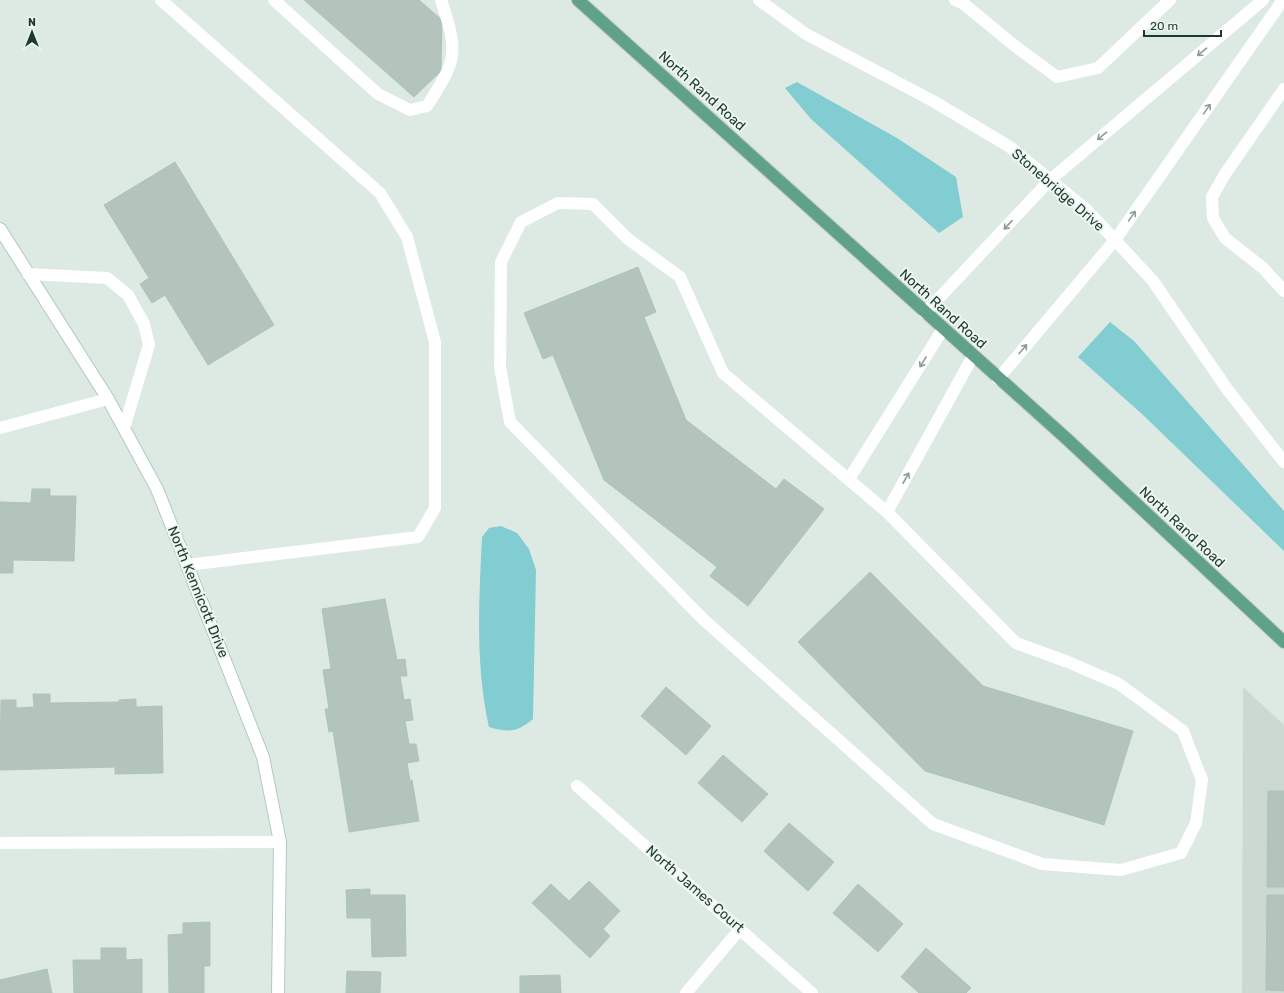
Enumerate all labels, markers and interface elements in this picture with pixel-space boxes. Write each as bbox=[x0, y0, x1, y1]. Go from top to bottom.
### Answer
north arrow bbox=[12, 12, 52, 52]
scale bar bbox=[1144, 12, 1221, 38]
text: N bbox=[28, 16, 36, 29]
text: 20 m bbox=[1150, 19, 1178, 33]
street label: North Rand Road bbox=[655, 48, 749, 134]
one-way arrow bbox=[1196, 48, 1207, 57]
one-way arrow bbox=[1202, 104, 1211, 115]
one-way arrow bbox=[1097, 131, 1107, 140]
street label: Stonebridge Drive bbox=[1008, 145, 1108, 235]
one-way arrow bbox=[1128, 211, 1136, 222]
one-way arrow bbox=[1003, 220, 1012, 230]
street label: North Rand Road bbox=[896, 266, 990, 352]
one-way arrow bbox=[1018, 344, 1028, 354]
one-way arrow bbox=[918, 356, 926, 368]
one-way arrow bbox=[902, 472, 910, 484]
street label: North Rand Road bbox=[1136, 483, 1228, 571]
street label: North Kennicott Drive bbox=[164, 524, 232, 660]
street label: North James Court bbox=[642, 842, 748, 937]

